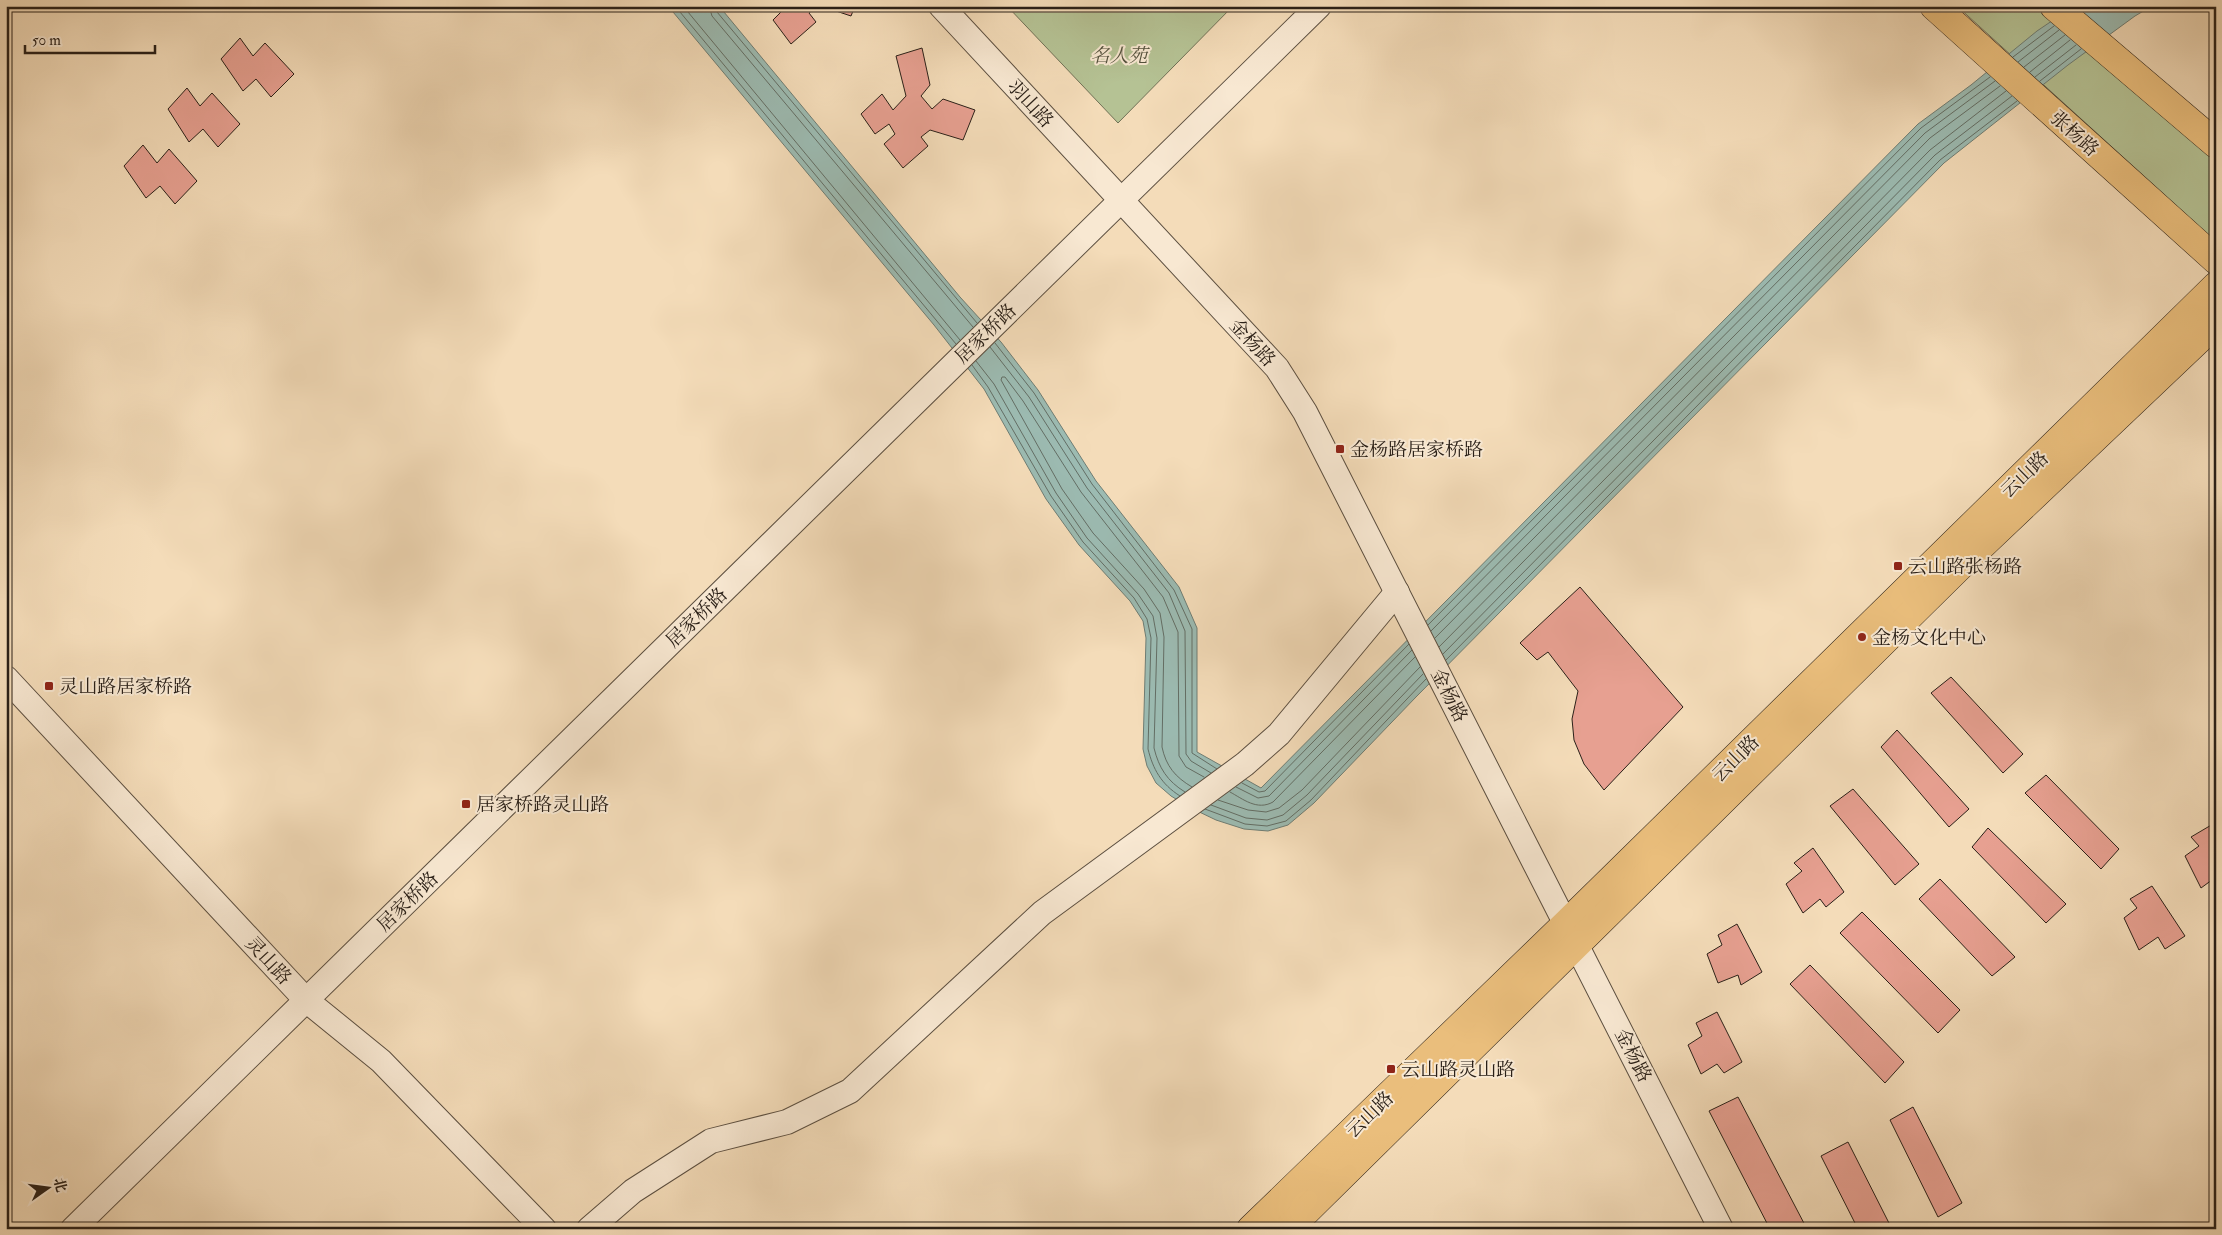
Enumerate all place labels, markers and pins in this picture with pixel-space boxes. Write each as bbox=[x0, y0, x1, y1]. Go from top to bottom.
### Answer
place label: 金杨路居家桥路 bbox=[1350, 438, 1483, 462]
marker: 金杨路居家桥路 bbox=[1334, 443, 1346, 455]
place label: 云山路张杨路 bbox=[1908, 555, 2022, 579]
marker: 云山路张杨路 bbox=[1892, 560, 1904, 572]
place label: 金杨文化中心 bbox=[1872, 626, 1986, 650]
marker: 金杨文化中心 bbox=[1856, 631, 1868, 643]
place label: 灵山路居家桥路 bbox=[59, 675, 192, 699]
marker: 灵山路居家桥路 bbox=[43, 680, 55, 692]
place label: 居家桥路灵山路 bbox=[476, 793, 609, 817]
marker: 居家桥路灵山路 bbox=[460, 798, 472, 810]
place label: 云山路灵山路 bbox=[1401, 1058, 1515, 1082]
marker: 云山路灵山路 bbox=[1385, 1063, 1397, 1075]

